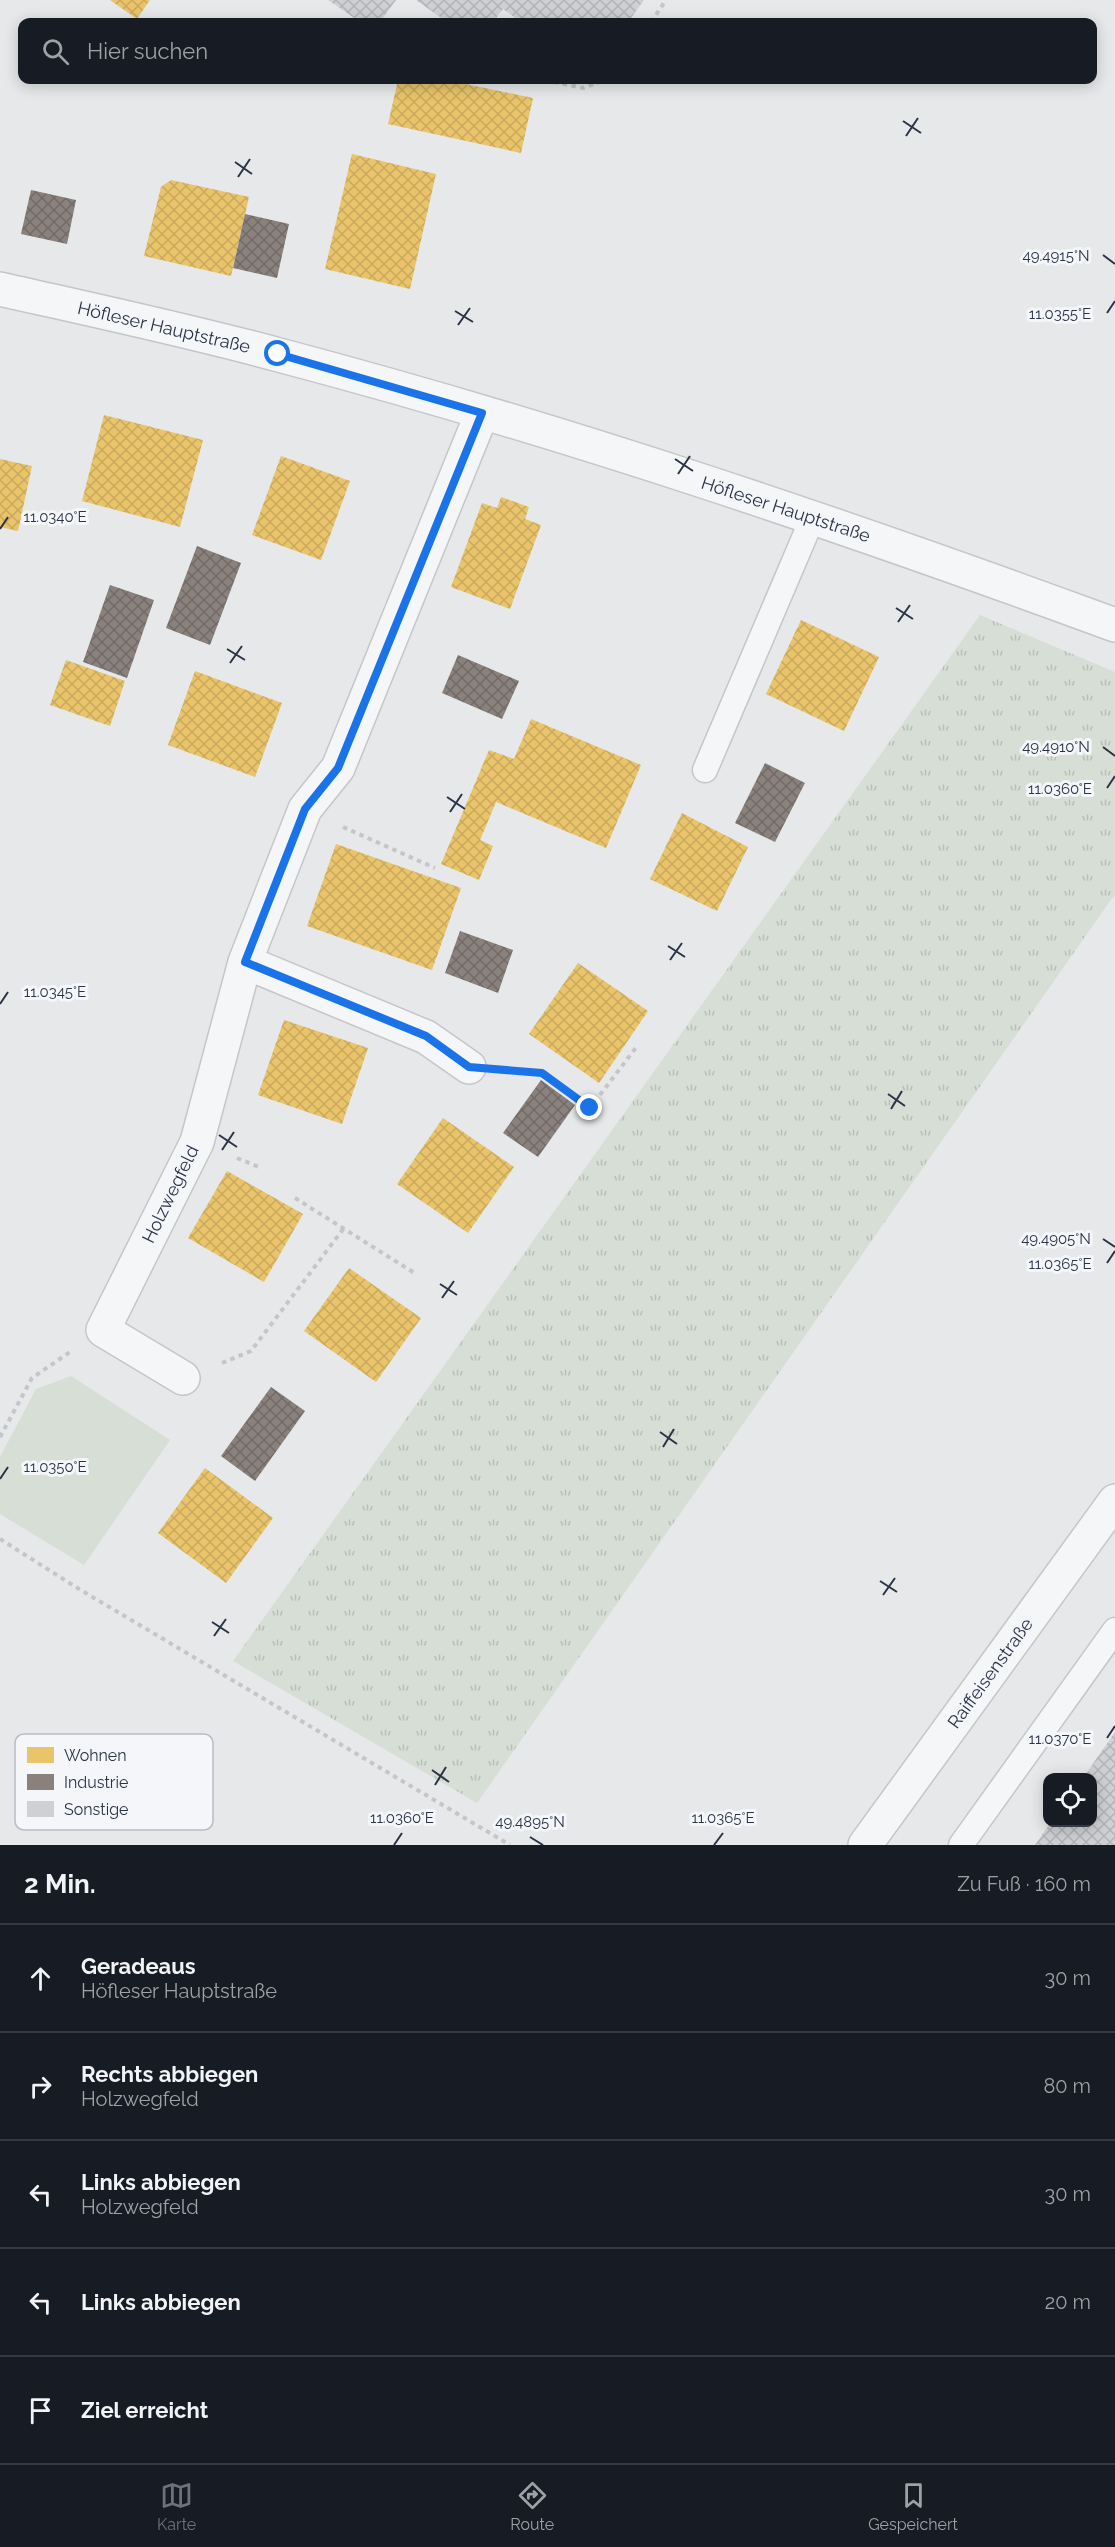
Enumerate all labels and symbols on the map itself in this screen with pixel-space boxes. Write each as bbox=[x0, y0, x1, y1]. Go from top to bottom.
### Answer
text: 49.4915°N bbox=[1023, 247, 1089, 265]
street label: Höfleser Hauptstraße bbox=[76, 297, 253, 357]
text: 11.0355°E bbox=[1029, 305, 1091, 323]
route start bbox=[264, 340, 290, 366]
street label: Höfleser Hauptstraße bbox=[699, 472, 874, 546]
text: 11.0340°E bbox=[23, 508, 87, 526]
text: 49.4910°N bbox=[1022, 738, 1090, 756]
text: 11.0360°E bbox=[1028, 780, 1092, 798]
text: 11.0345°E bbox=[24, 983, 86, 1001]
route end bbox=[576, 1094, 602, 1120]
street label: Holzwegfeld bbox=[137, 1142, 203, 1246]
text: 49.4905°N bbox=[1021, 1230, 1091, 1248]
text: 11.0365°E bbox=[1028, 1255, 1092, 1273]
text: 11.0350°E bbox=[23, 1458, 87, 1476]
street label: Raiffeisenstraße bbox=[943, 1613, 1037, 1732]
text: 11.0370°E bbox=[1029, 1730, 1091, 1748]
legend bbox=[15, 1734, 213, 1830]
text: Wohnen bbox=[64, 1746, 127, 1765]
text: Industrie bbox=[64, 1773, 128, 1792]
text: Sonstige bbox=[64, 1800, 128, 1819]
text: 11.0360°E bbox=[370, 1809, 434, 1827]
text: 11.0365°E bbox=[691, 1809, 755, 1827]
text: 49.4895°N bbox=[495, 1813, 565, 1831]

